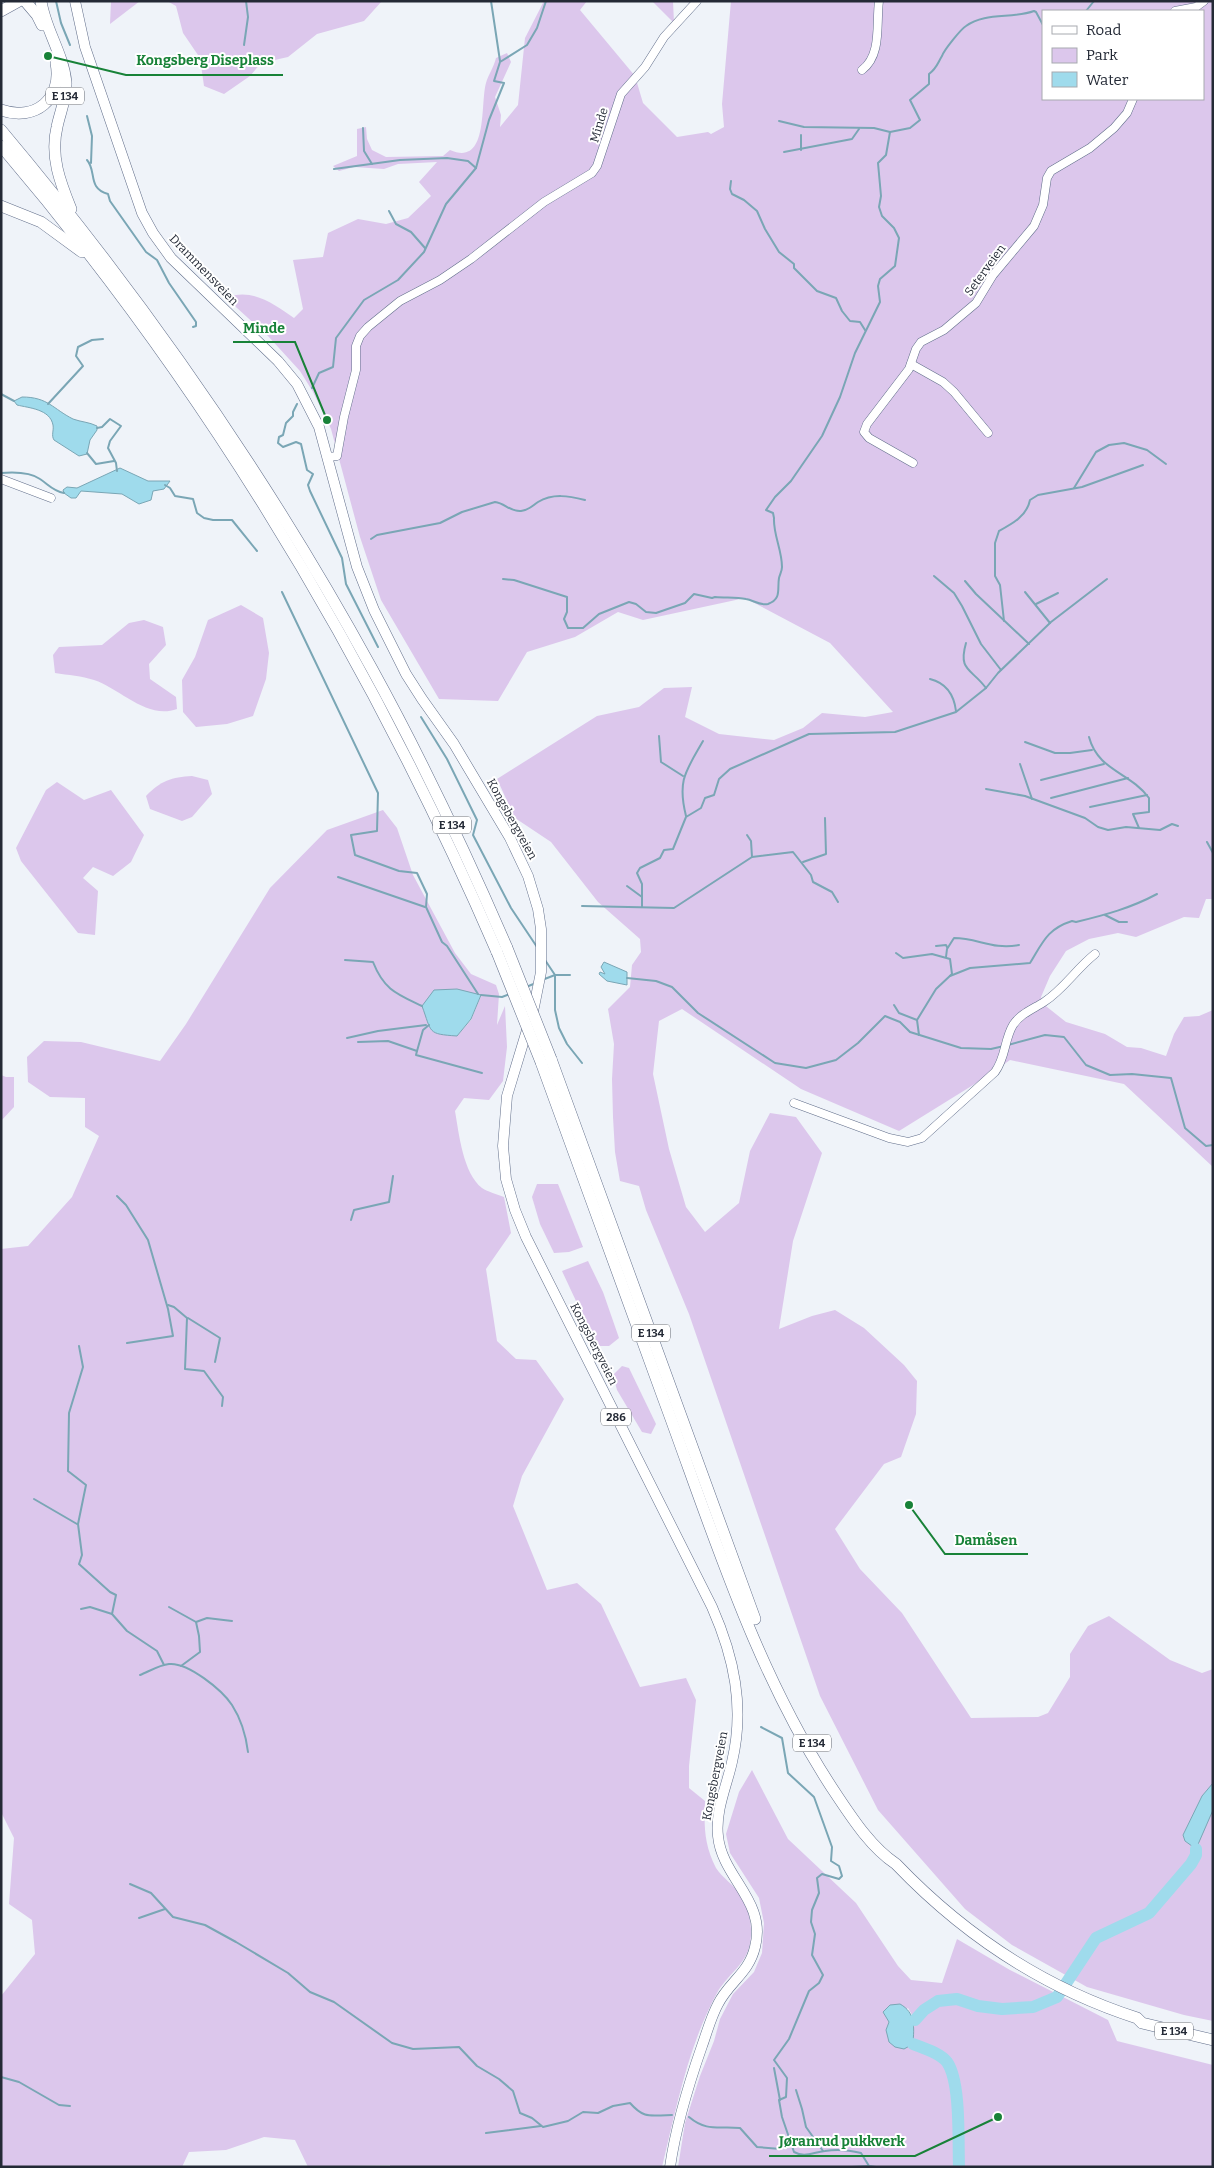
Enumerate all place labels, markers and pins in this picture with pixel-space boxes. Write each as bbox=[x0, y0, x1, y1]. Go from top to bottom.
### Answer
callout: Kongsberg Diseplass bbox=[126, 46, 283, 75]
callout: Minde bbox=[233, 313, 295, 342]
callout: Damåsen bbox=[945, 1525, 1028, 1554]
callout: Jøranrud pukkverk bbox=[769, 2127, 915, 2156]

